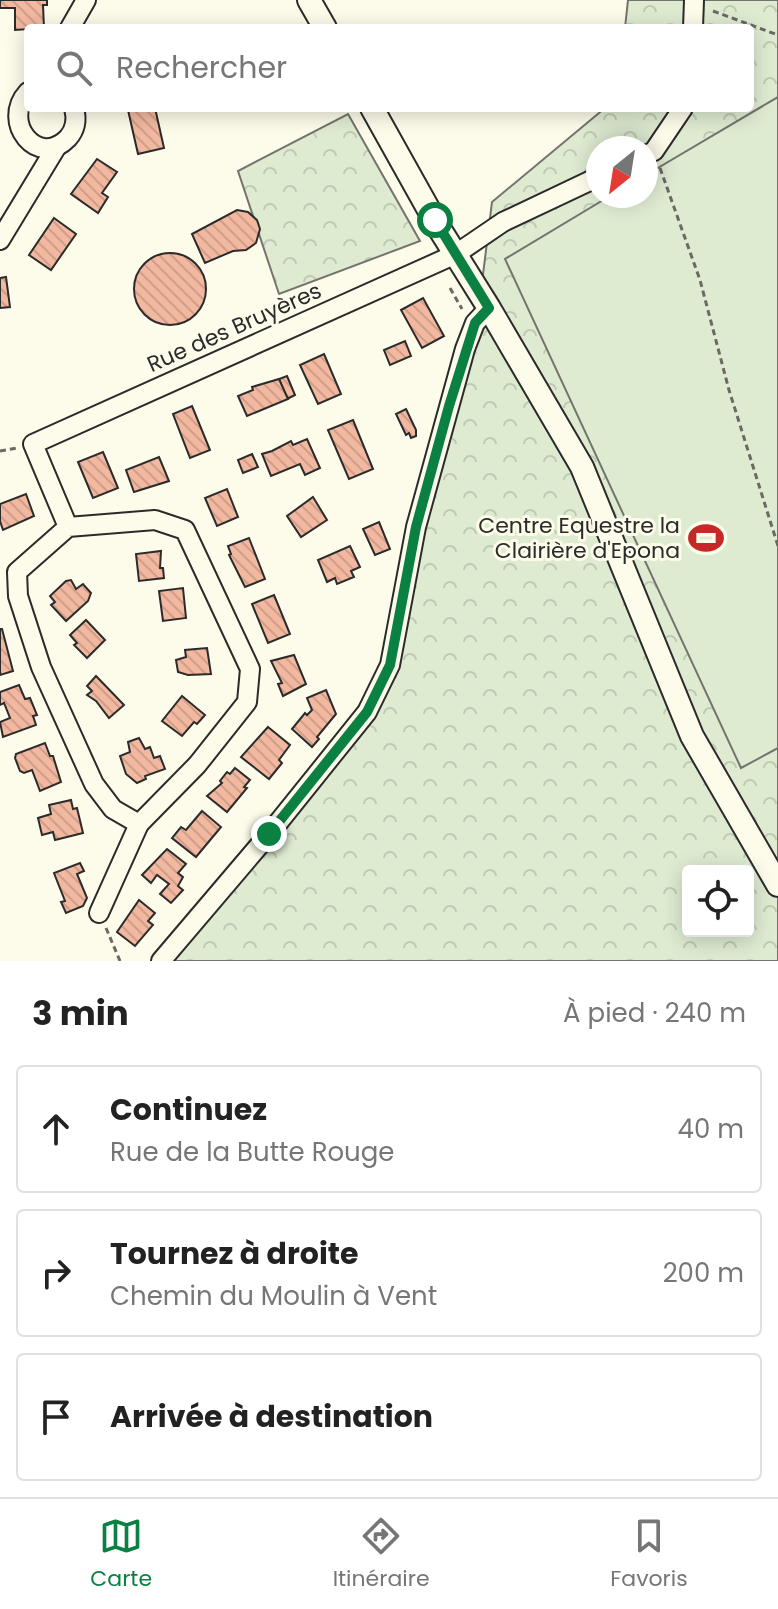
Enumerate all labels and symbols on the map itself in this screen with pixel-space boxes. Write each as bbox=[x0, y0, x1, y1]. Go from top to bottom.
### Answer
north arrow bbox=[586, 136, 658, 208]
route start bbox=[417, 202, 453, 238]
street label: Rue des Bruyères bbox=[142, 275, 326, 380]
place label: Centre Equestre la Clairière d'Epona bbox=[478, 510, 680, 566]
sports icon: Centre Equestre la Clairière d'Epona bbox=[687, 519, 725, 557]
route end bbox=[251, 816, 287, 852]

